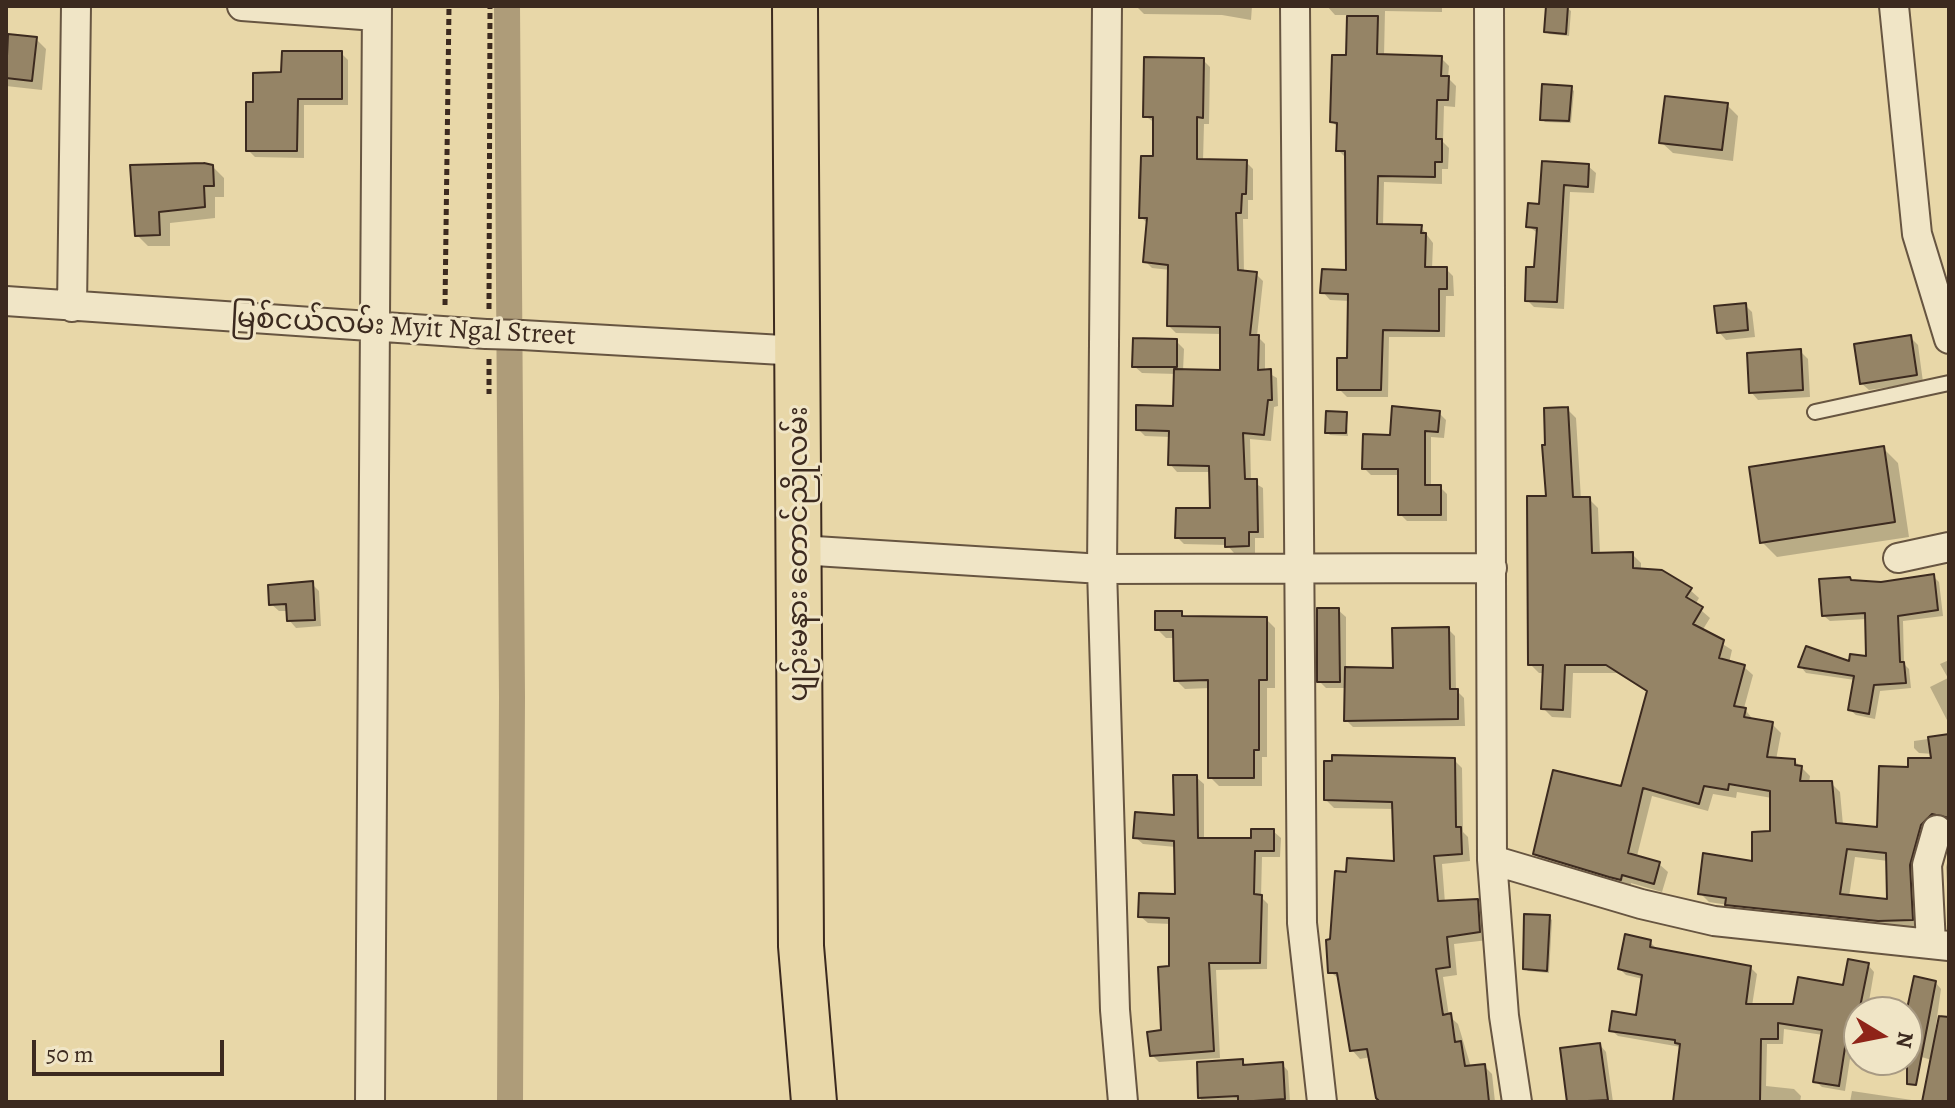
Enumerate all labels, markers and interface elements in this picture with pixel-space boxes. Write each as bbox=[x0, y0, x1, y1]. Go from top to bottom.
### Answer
street label: မြစ်ငယ်လမ်း Myit Ngal Street bbox=[230, 302, 576, 354]
street label: ပျဉ်းမနား တောင်ညိုလမ်း bbox=[783, 406, 817, 702]
north arrow bbox=[1843, 996, 1923, 1076]
scale bar bbox=[36, 1024, 228, 1074]
text: N bbox=[1889, 1029, 1921, 1050]
text: 50 m bbox=[46, 1038, 94, 1070]

